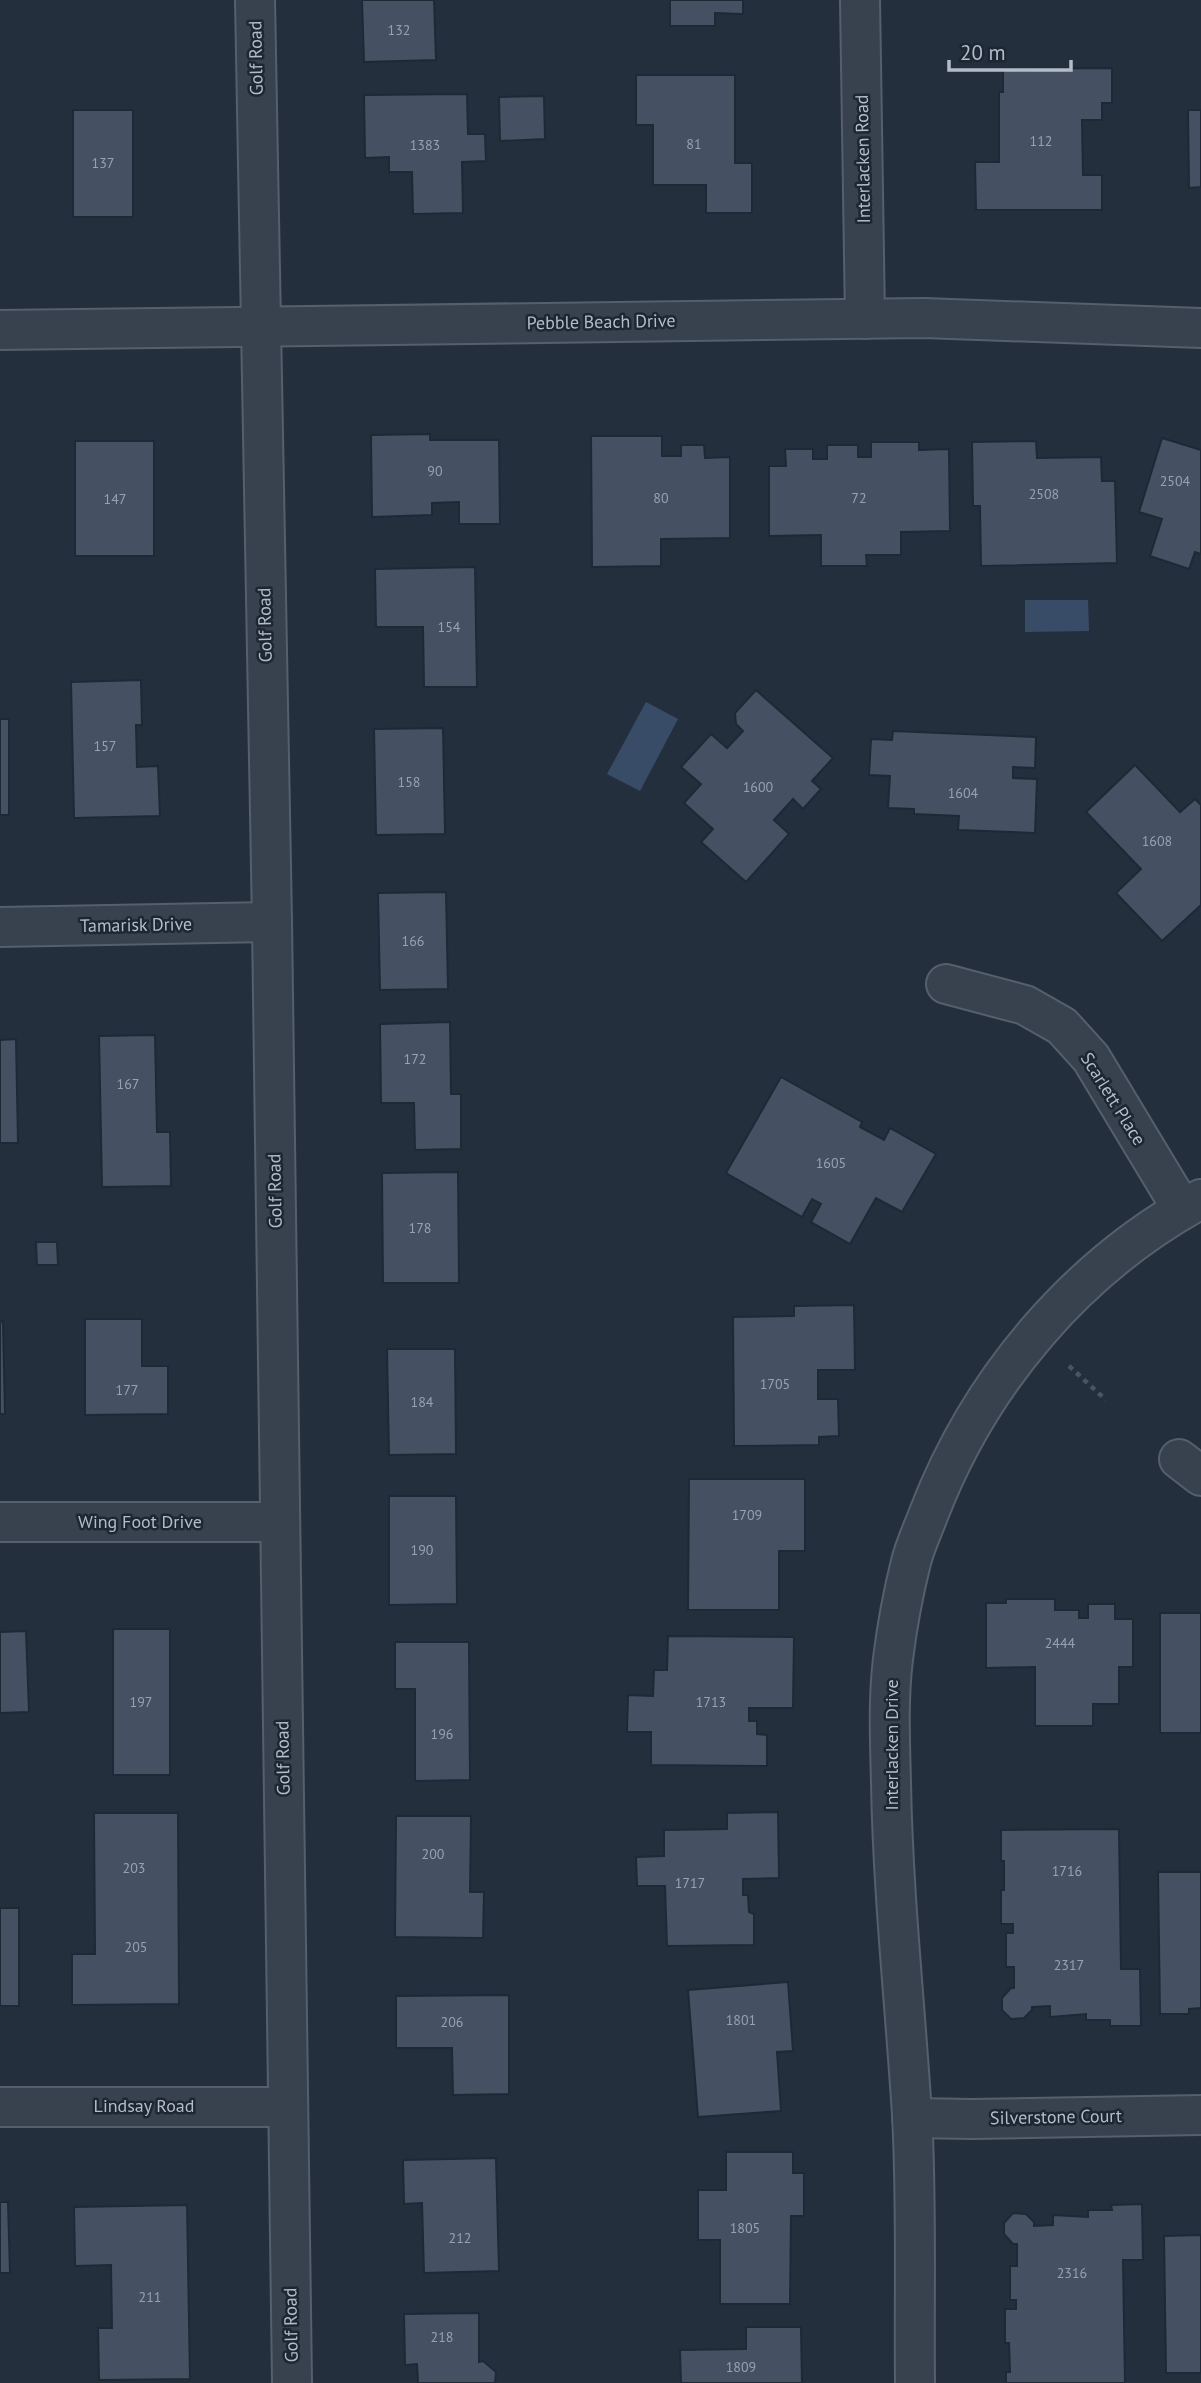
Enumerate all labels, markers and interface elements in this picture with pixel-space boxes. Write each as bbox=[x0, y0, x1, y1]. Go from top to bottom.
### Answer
street label: Golf Road bbox=[243, 21, 268, 95]
house number: 132 bbox=[388, 21, 410, 39]
scale bar bbox=[949, 28, 1072, 72]
text: 20 m bbox=[960, 39, 1006, 66]
street label: Interlacken Road bbox=[850, 94, 875, 224]
house number: 112 bbox=[1030, 132, 1052, 150]
house number: 81 bbox=[686, 135, 702, 153]
house number: 1383 bbox=[410, 136, 440, 154]
house number: 137 bbox=[92, 154, 114, 172]
street label: Pebble Beach Drive bbox=[526, 309, 676, 334]
house number: 90 bbox=[427, 462, 443, 480]
house number: 2504 bbox=[1160, 472, 1191, 490]
house number: 2508 bbox=[1029, 485, 1059, 503]
house number: 80 bbox=[653, 489, 669, 507]
house number: 72 bbox=[851, 489, 867, 507]
house number: 147 bbox=[104, 490, 126, 508]
street label: Golf Road bbox=[252, 588, 277, 662]
house number: 154 bbox=[438, 618, 461, 636]
house number: 157 bbox=[94, 737, 116, 755]
house number: 158 bbox=[398, 773, 420, 791]
house number: 1600 bbox=[743, 778, 774, 796]
house number: 1604 bbox=[948, 784, 979, 802]
house number: 1608 bbox=[1142, 832, 1172, 850]
street label: Tamarisk Drive bbox=[80, 912, 192, 937]
house number: 166 bbox=[402, 932, 424, 950]
street label: Scarlett Place bbox=[1076, 1048, 1151, 1149]
house number: 172 bbox=[404, 1050, 426, 1068]
house number: 167 bbox=[117, 1075, 139, 1093]
street label: Golf Road bbox=[262, 1154, 287, 1228]
house number: 1605 bbox=[816, 1154, 846, 1172]
house number: 178 bbox=[409, 1219, 431, 1237]
house number: 1705 bbox=[760, 1375, 790, 1393]
house number: 177 bbox=[116, 1381, 138, 1399]
house number: 184 bbox=[411, 1393, 434, 1411]
house number: 1709 bbox=[732, 1506, 762, 1524]
street label: Wing Foot Drive bbox=[78, 1510, 202, 1533]
house number: 190 bbox=[411, 1541, 434, 1559]
house number: 2444 bbox=[1045, 1634, 1076, 1652]
street label: Interlacken Drive bbox=[880, 1679, 903, 1811]
house number: 197 bbox=[130, 1693, 152, 1711]
house number: 1713 bbox=[696, 1693, 726, 1711]
street label: Golf Road bbox=[270, 1721, 295, 1795]
house number: 196 bbox=[431, 1725, 453, 1743]
house number: 200 bbox=[422, 1845, 445, 1863]
house number: 203 bbox=[123, 1859, 145, 1877]
house number: 1716 bbox=[1052, 1862, 1082, 1880]
house number: 1717 bbox=[675, 1874, 705, 1892]
house number: 205 bbox=[125, 1938, 147, 1956]
house number: 2317 bbox=[1054, 1956, 1084, 1974]
house number: 1801 bbox=[726, 2011, 756, 2029]
house number: 206 bbox=[441, 2013, 463, 2031]
street label: Lindsay Road bbox=[94, 2094, 194, 2117]
street label: Silverstone Court bbox=[990, 2104, 1122, 2129]
house number: 1805 bbox=[730, 2219, 760, 2237]
house number: 212 bbox=[449, 2229, 471, 2247]
house number: 2316 bbox=[1057, 2264, 1087, 2282]
house number: 211 bbox=[139, 2288, 161, 2306]
street label: Golf Road bbox=[278, 2288, 303, 2362]
house number: 218 bbox=[431, 2328, 453, 2346]
house number: 1809 bbox=[726, 2358, 756, 2376]

